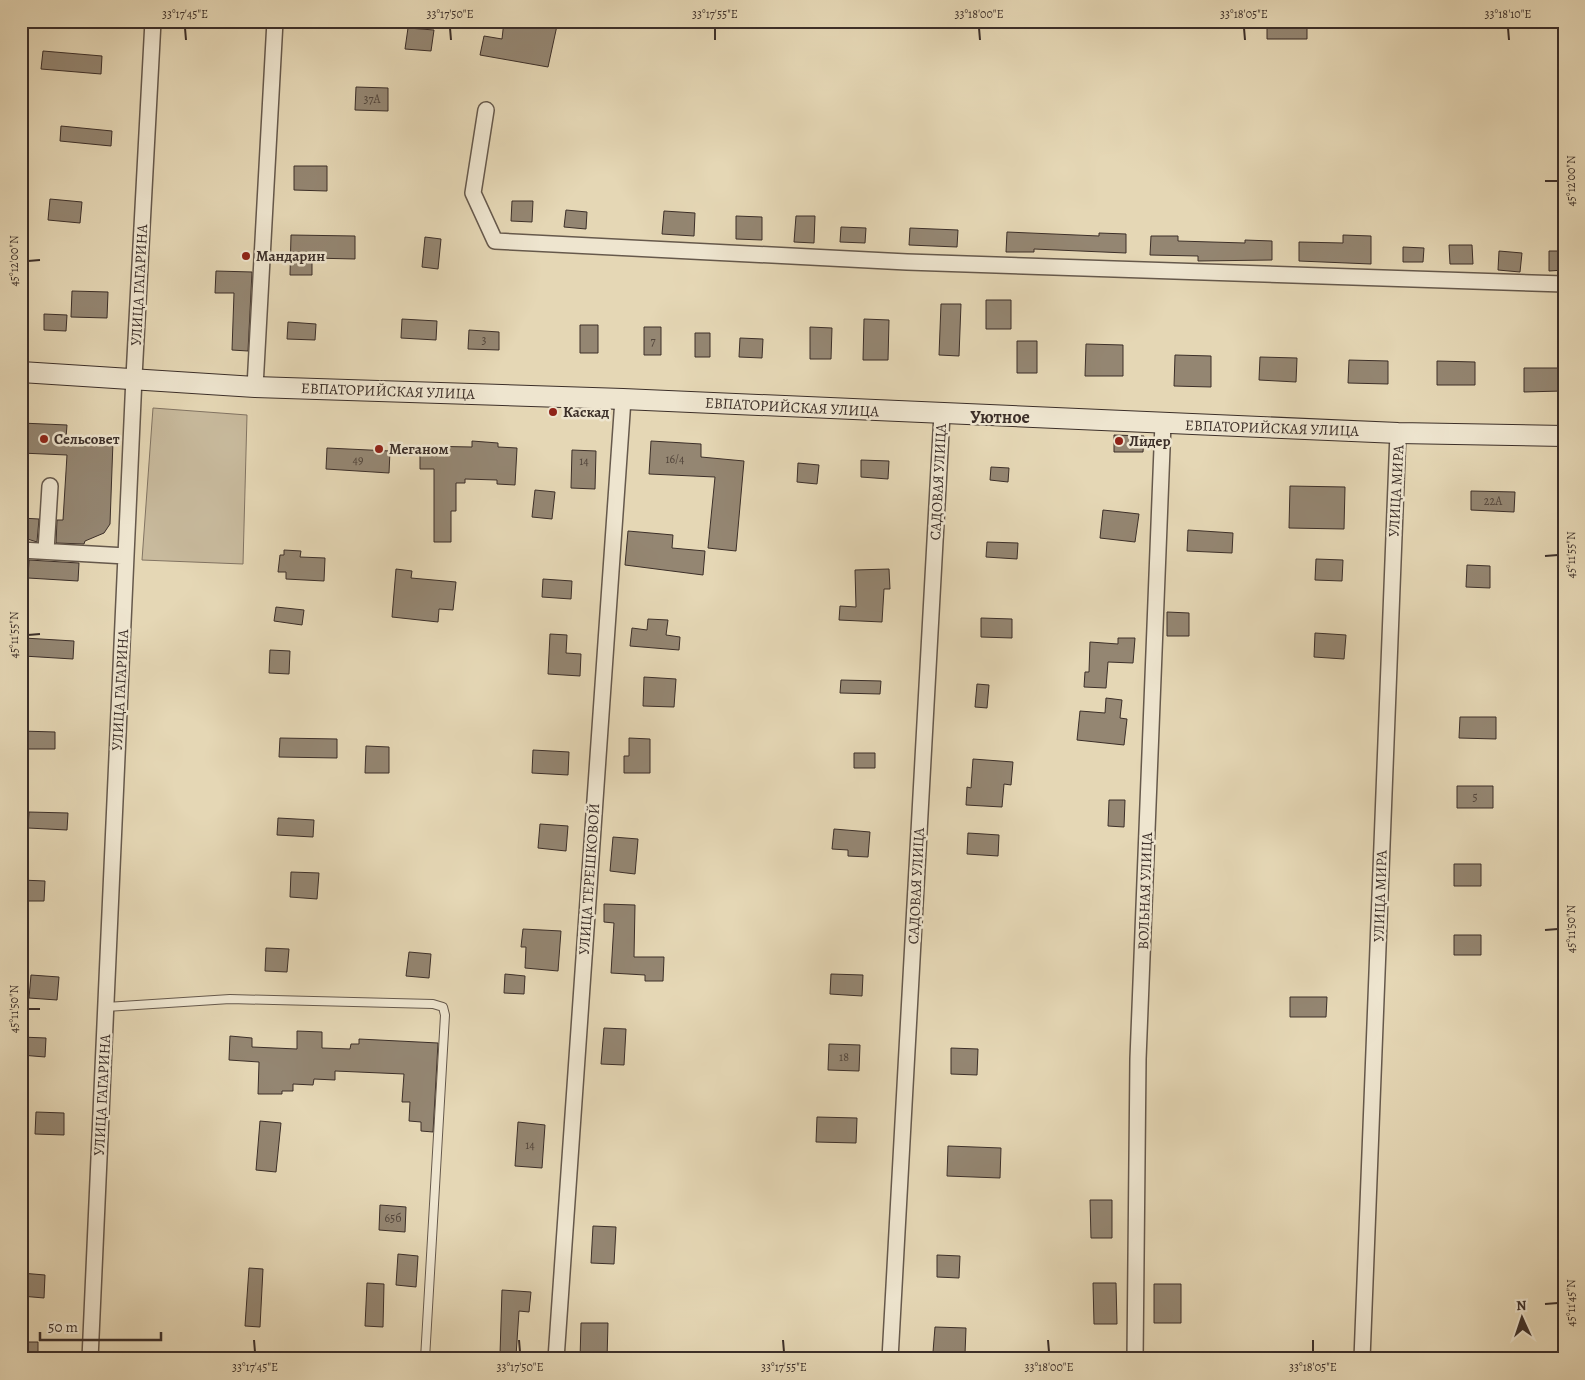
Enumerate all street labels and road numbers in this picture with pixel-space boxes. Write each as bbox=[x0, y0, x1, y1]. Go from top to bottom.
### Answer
street label: УЛИЦА ГАГАРИНА bbox=[126, 223, 152, 346]
street label: ЕВПАТОРИЙСКАЯ УЛИЦА bbox=[301, 378, 476, 404]
street label: ЕВПАТОРИЙСКАЯ УЛИЦА bbox=[705, 392, 880, 422]
street label: ЕВПАТОРИЙСКАЯ УЛИЦА bbox=[1185, 415, 1360, 441]
street label: САДОВАЯ УЛИЦА bbox=[925, 423, 951, 541]
street label: УЛИЦА МИРА bbox=[1384, 444, 1408, 538]
street label: УЛИЦА ГАГАРИНА bbox=[107, 628, 133, 751]
street label: УЛИЦА ТЕРЕШКОВОЙ bbox=[574, 802, 604, 956]
street label: САДОВАЯ УЛИЦА bbox=[903, 827, 929, 945]
street label: ВОЛЬНАЯ УЛИЦА bbox=[1133, 832, 1157, 950]
street label: УЛИЦА МИРА bbox=[1368, 849, 1392, 942]
street label: УЛИЦА ГАГАРИНА bbox=[89, 1033, 115, 1156]

